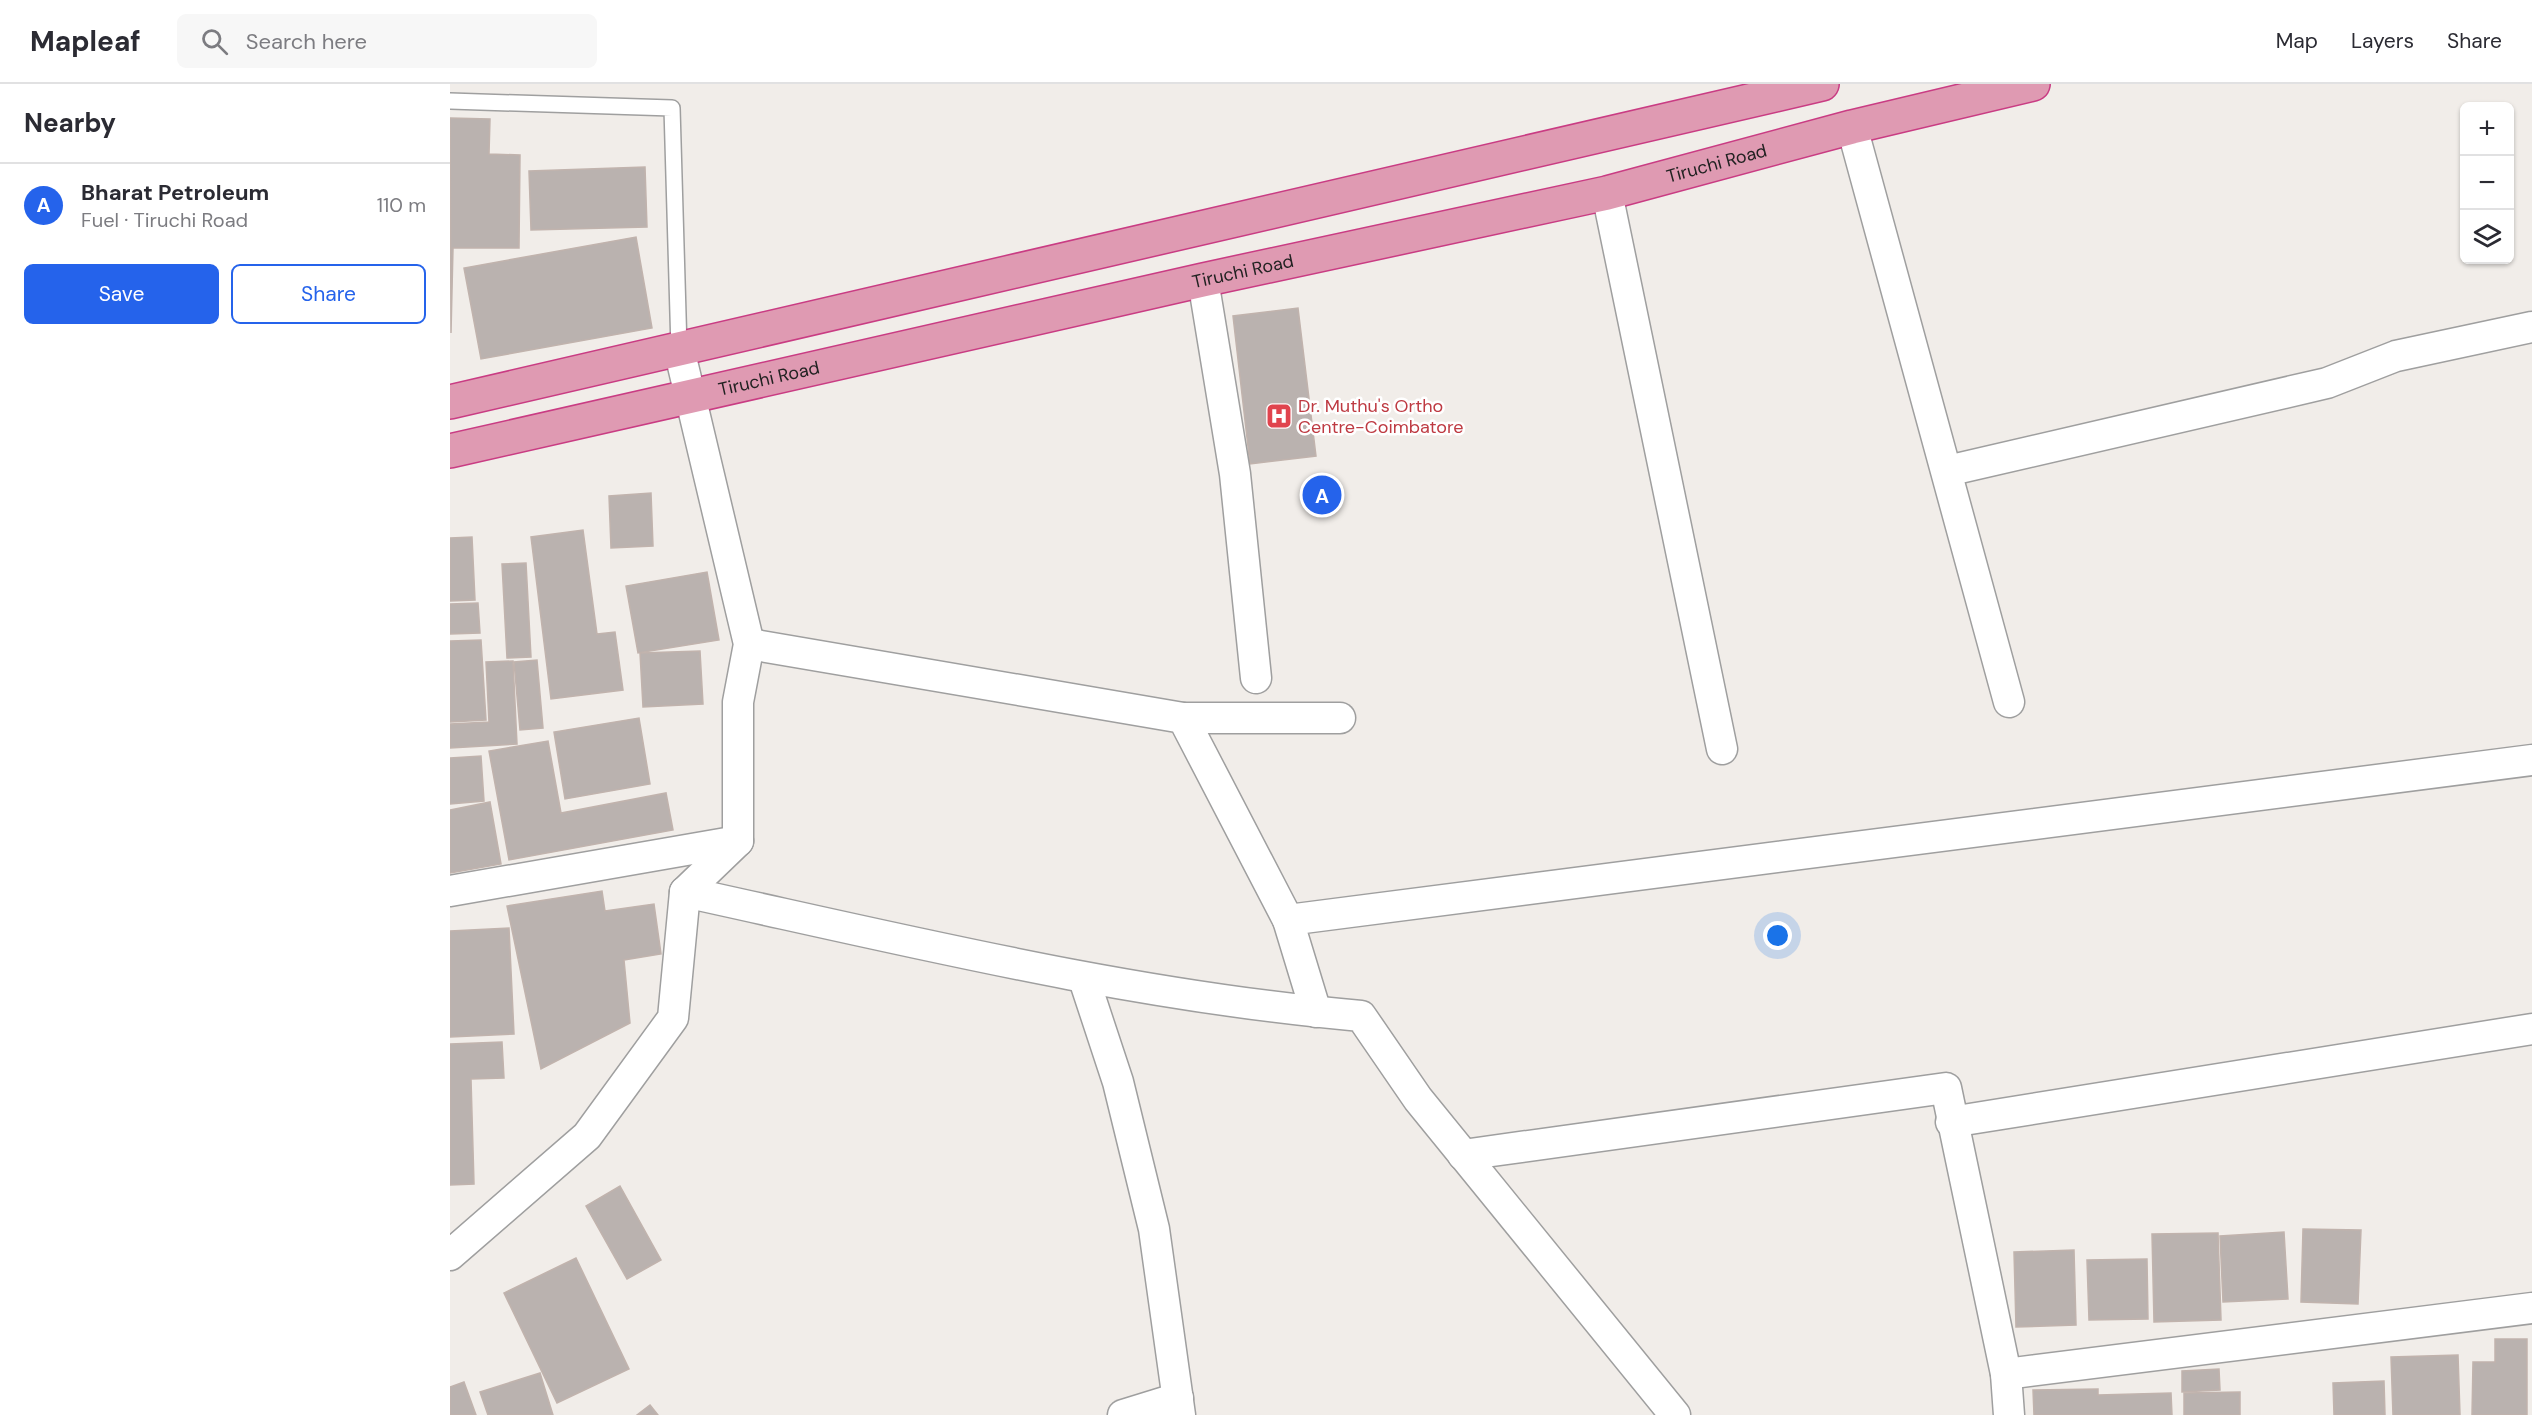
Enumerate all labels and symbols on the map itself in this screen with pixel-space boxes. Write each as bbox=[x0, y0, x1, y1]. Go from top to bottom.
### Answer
street label: Tiruchi Road bbox=[1664, 138, 1770, 188]
street label: Tiruchi Road bbox=[1190, 249, 1296, 294]
street label: Tiruchi Road bbox=[716, 355, 822, 402]
place label: Dr. Muthu's Ortho Centre-Coimbatore bbox=[1298, 394, 1464, 439]
hospital icon: Dr. Muthu's Ortho Centre-Coimbatore bbox=[1264, 401, 1294, 431]
pin: A bbox=[1302, 472, 1342, 518]
your location bbox=[1763, 921, 1792, 950]

